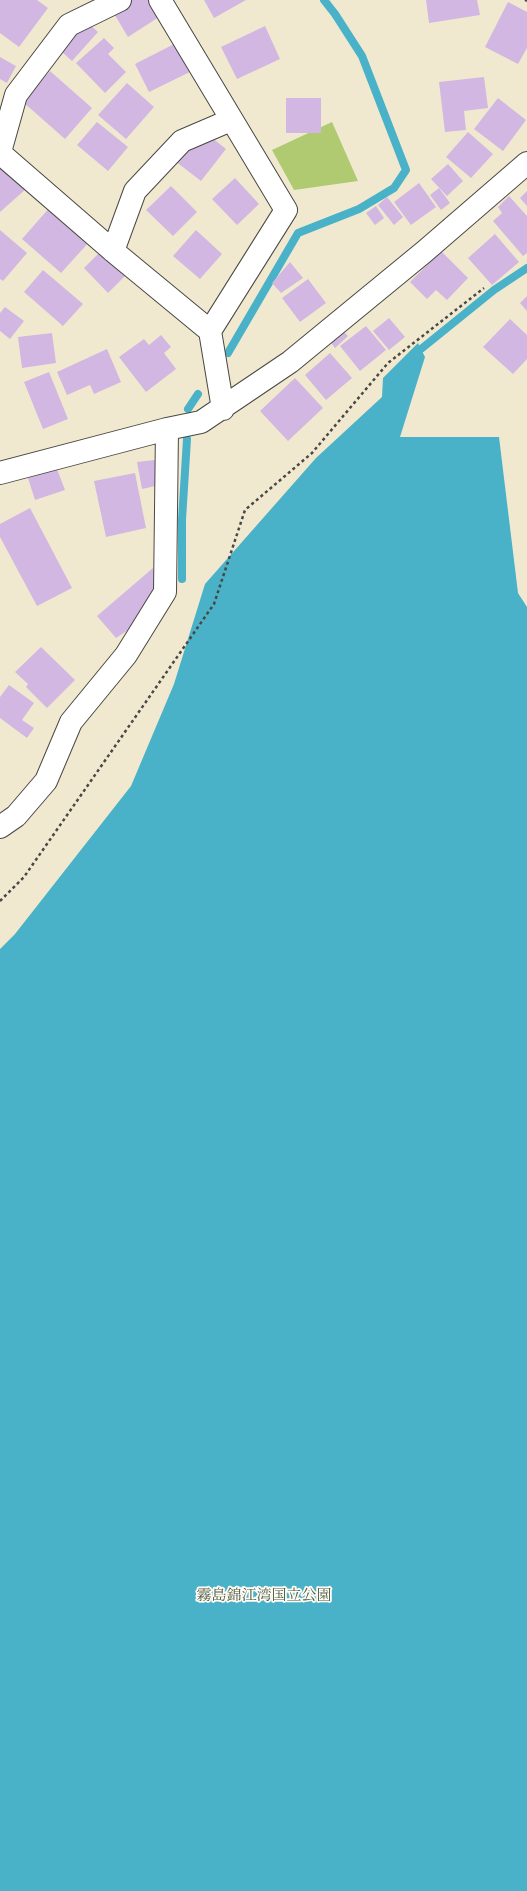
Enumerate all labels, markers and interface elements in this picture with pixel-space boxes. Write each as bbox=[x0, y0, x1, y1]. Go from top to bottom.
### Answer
park label: 霧島錦江湾国立公園 bbox=[197, 1587, 331, 1605]

